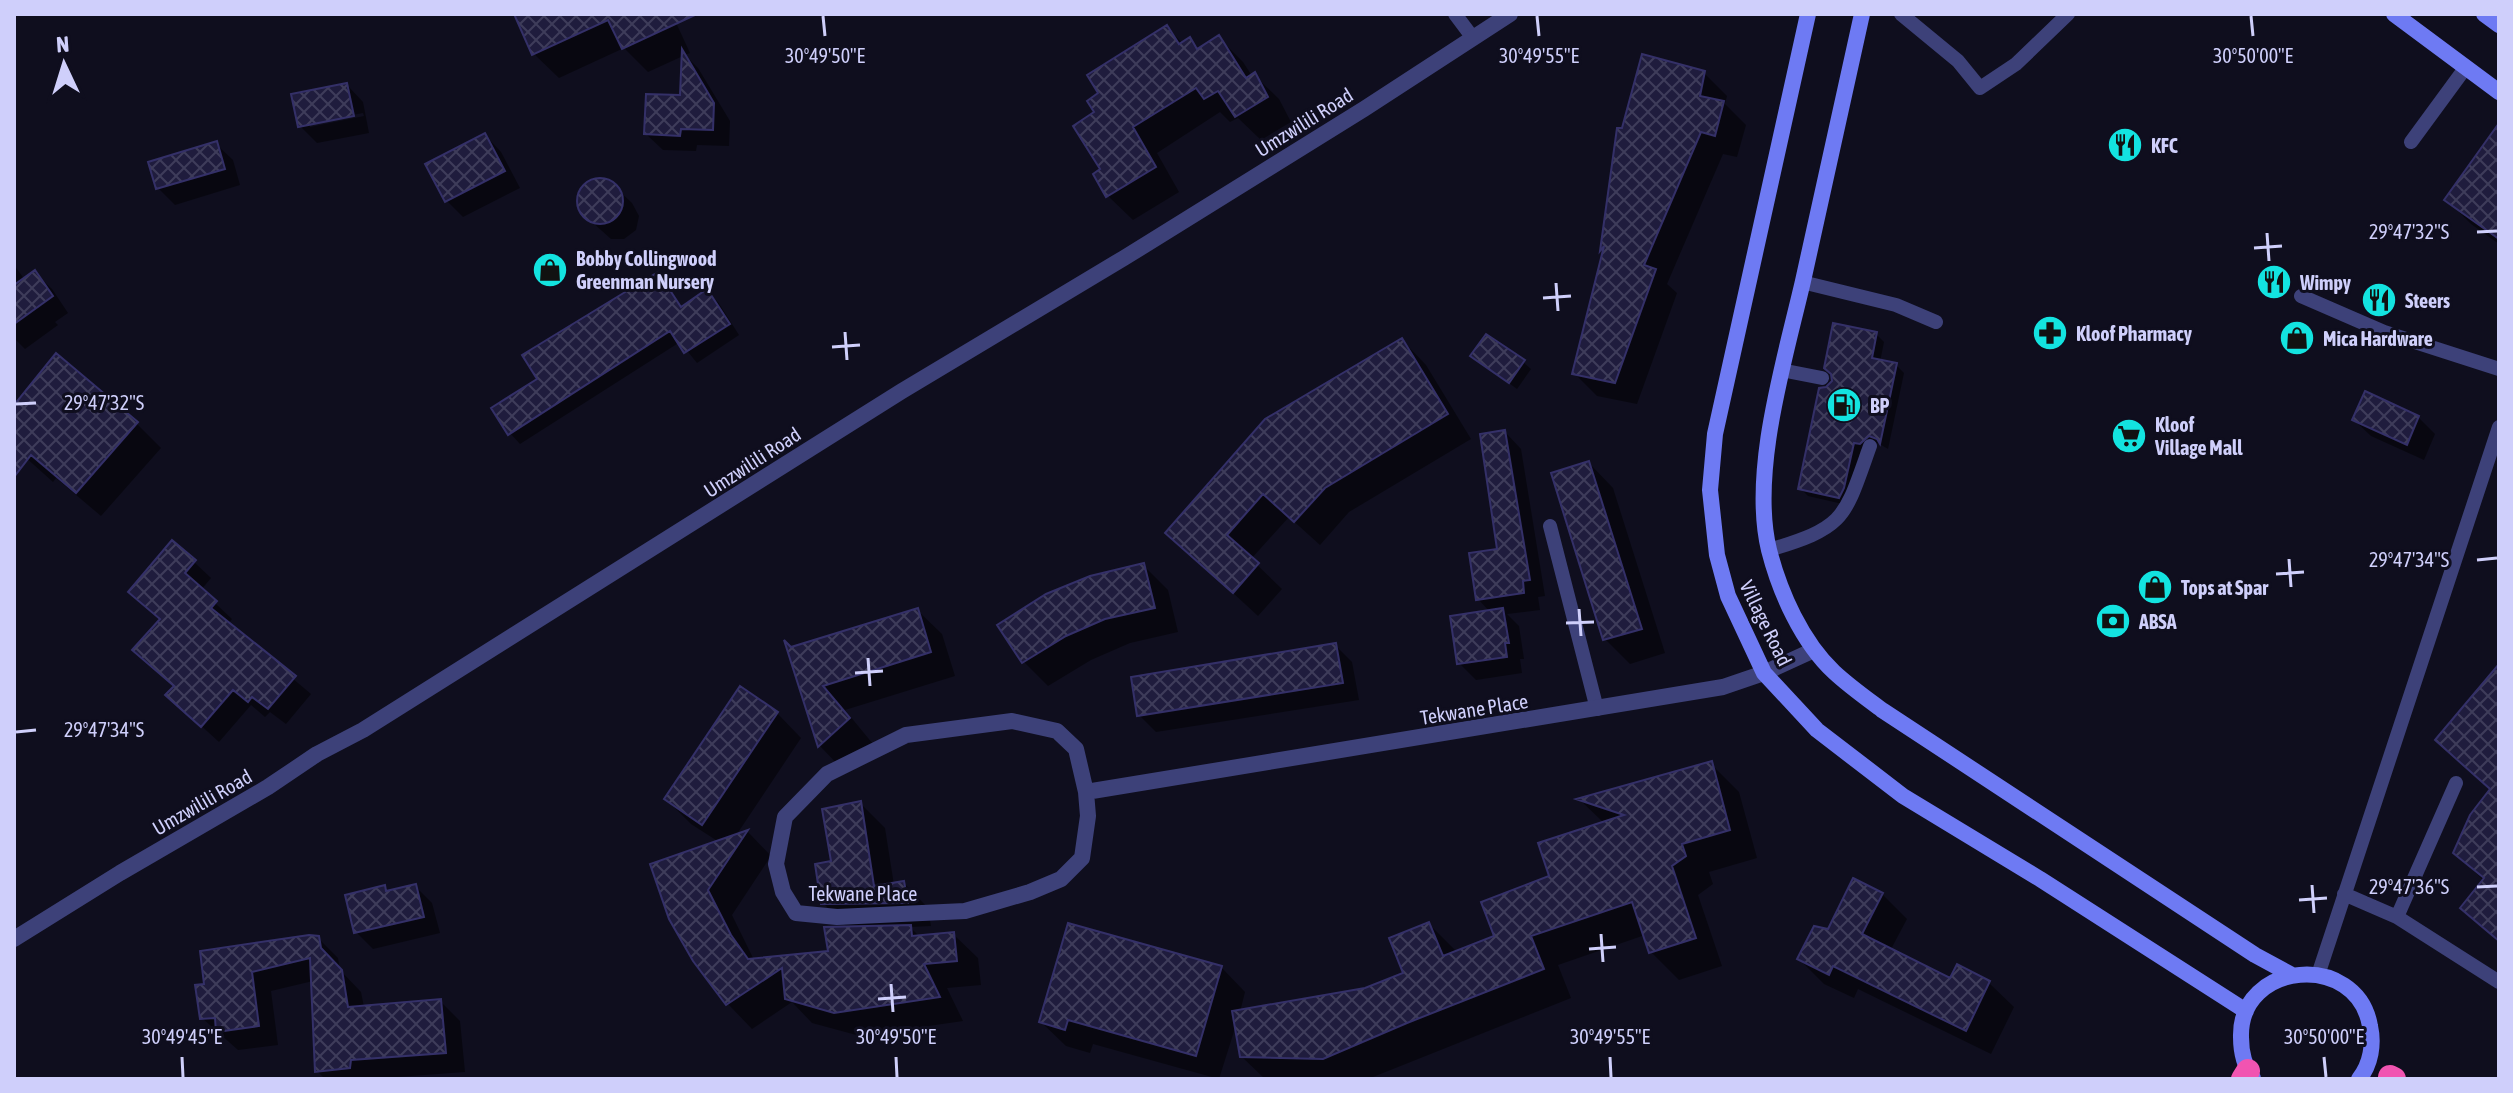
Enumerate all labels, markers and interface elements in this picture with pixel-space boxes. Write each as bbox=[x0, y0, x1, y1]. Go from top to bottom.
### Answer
north arrow bbox=[24, 24, 104, 104]
text: N bbox=[55, 31, 70, 57]
text: 30°49'50"E bbox=[785, 44, 866, 67]
text: 30°49'55"E bbox=[1499, 44, 1580, 67]
text: 30°50'00"E bbox=[2213, 44, 2294, 67]
street label: Umzwilili Road bbox=[1251, 83, 1357, 161]
restaurant icon: KFC bbox=[2106, 126, 2144, 164]
place label: KFC bbox=[2151, 134, 2178, 157]
text: 29°47'32"S bbox=[2369, 220, 2449, 243]
place label: Bobby Collingwood Greenman Nursery bbox=[576, 247, 717, 293]
shop icon: Bobby Collingwood Greenman Nursery bbox=[531, 251, 569, 289]
restaurant icon: Wimpy bbox=[2255, 263, 2293, 301]
place label: Wimpy bbox=[2299, 271, 2352, 294]
restaurant icon: Steers bbox=[2360, 281, 2398, 319]
place label: Steers bbox=[2405, 289, 2450, 312]
pharmacy icon: Kloof Pharmacy bbox=[2031, 314, 2069, 352]
shop icon: Mica Hardware bbox=[2278, 319, 2316, 357]
place label: Kloof Pharmacy bbox=[2076, 322, 2193, 345]
place label: Mica Hardware bbox=[2323, 327, 2433, 350]
fuel station icon: BP bbox=[1825, 386, 1863, 424]
text: 29°47'32"S bbox=[64, 391, 144, 414]
place label: BP bbox=[1870, 394, 1889, 417]
place label: Kloof Village Mall bbox=[2154, 413, 2243, 459]
supermarket icon: Kloof Village Mall bbox=[2110, 417, 2148, 455]
street label: Umzwilili Road bbox=[699, 422, 805, 502]
text: 29°47'34"S bbox=[2369, 548, 2449, 571]
shop icon: Tops at Spar bbox=[2136, 568, 2174, 606]
street label: Village Road bbox=[1735, 576, 1797, 670]
place label: Tops at Spar bbox=[2181, 576, 2269, 599]
bank icon: ABSA bbox=[2094, 602, 2132, 640]
place label: ABSA bbox=[2138, 610, 2177, 633]
street label: Tekwane Place bbox=[1418, 689, 1530, 729]
text: 29°47'34"S bbox=[64, 718, 144, 741]
street label: Umzwilili Road bbox=[148, 764, 256, 840]
text: 29°47'36"S bbox=[2369, 875, 2449, 898]
street label: Tekwane Place bbox=[809, 882, 917, 905]
text: 30°49'45"E bbox=[142, 1025, 223, 1048]
text: 30°49'50"E bbox=[856, 1025, 937, 1048]
text: 30°49'55"E bbox=[1570, 1025, 1651, 1048]
text: 30°50'00"E bbox=[2284, 1025, 2365, 1048]

